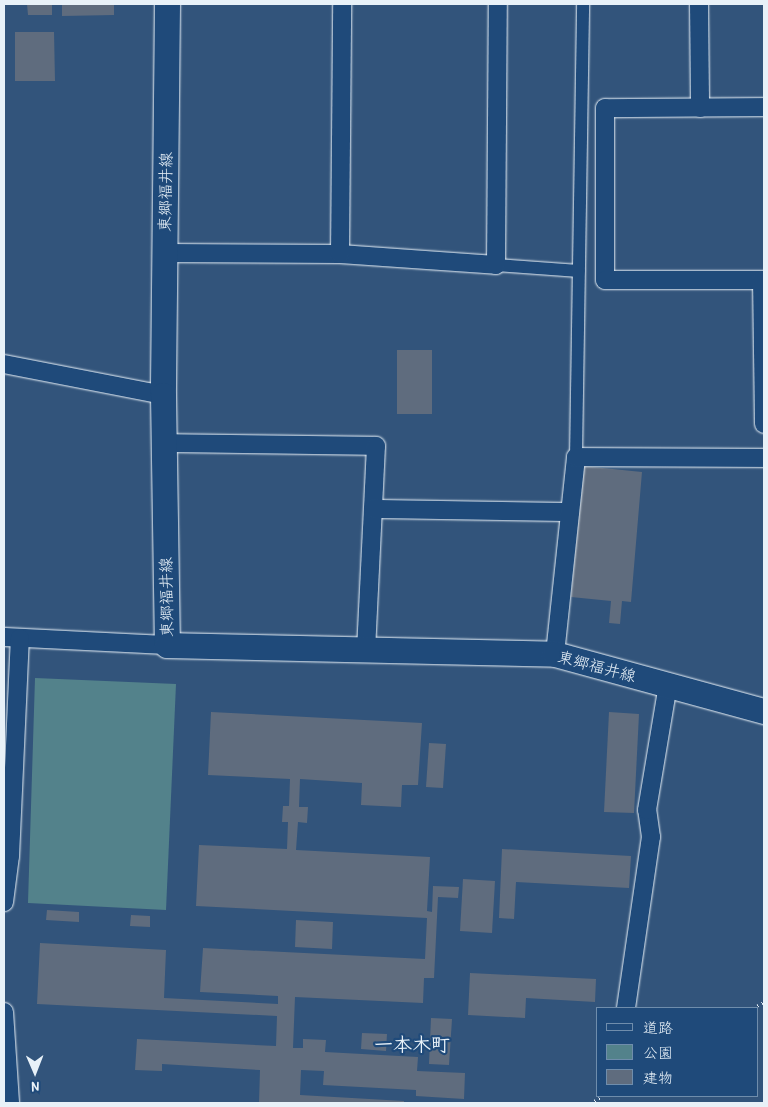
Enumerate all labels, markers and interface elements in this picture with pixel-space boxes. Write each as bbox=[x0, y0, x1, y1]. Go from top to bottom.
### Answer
street label: 東郷福井線 bbox=[155, 152, 175, 232]
street label: 東郷福井線 bbox=[156, 557, 176, 637]
street label: 東郷福井線 bbox=[556, 646, 638, 686]
legend bbox=[596, 1007, 758, 1097]
text: 道路 bbox=[643, 1017, 673, 1038]
district label: 一本木町 bbox=[374, 1034, 450, 1056]
text: 公園 bbox=[643, 1042, 673, 1063]
north arrow bbox=[10, 1047, 60, 1097]
text: 建物 bbox=[643, 1067, 673, 1088]
text: N bbox=[31, 1078, 39, 1097]

